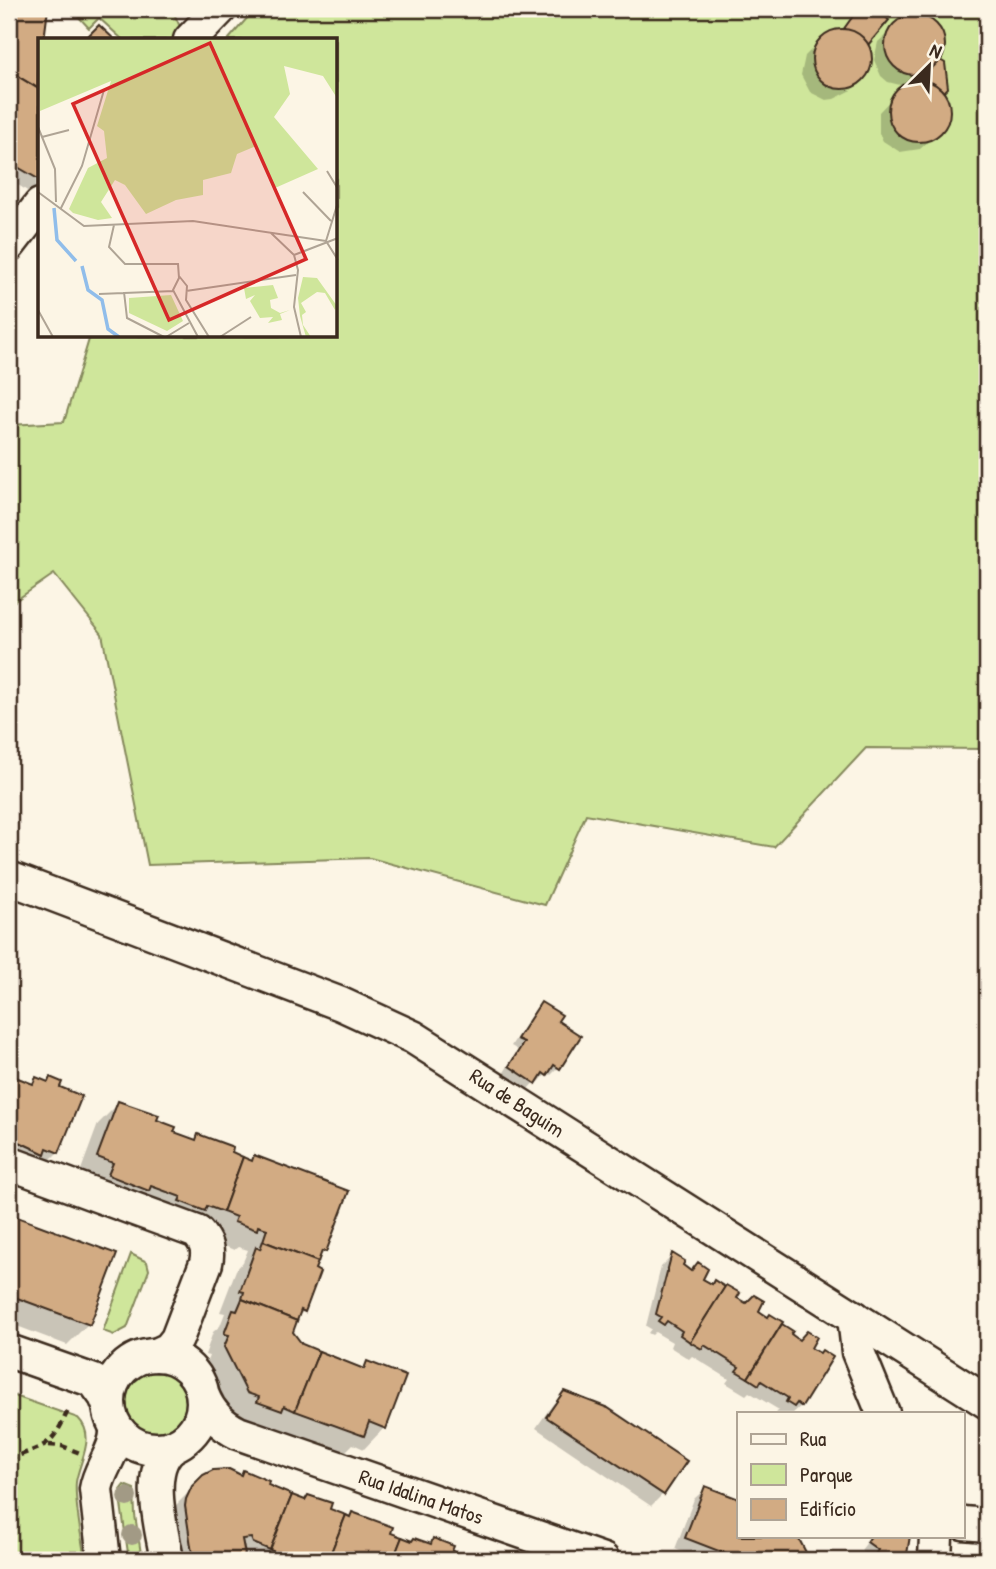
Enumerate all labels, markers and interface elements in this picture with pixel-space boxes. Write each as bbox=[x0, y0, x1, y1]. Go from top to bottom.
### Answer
north arrow bbox=[894, 32, 964, 102]
text: N bbox=[926, 37, 946, 64]
inset map bbox=[38, 38, 338, 338]
street label: Rua de Baguim bbox=[464, 1061, 570, 1144]
legend bbox=[737, 1412, 964, 1538]
text: Rua bbox=[800, 1424, 826, 1453]
text: Parque bbox=[800, 1460, 853, 1489]
street label: Rua Idalina Matos bbox=[355, 1462, 487, 1531]
text: Edifício bbox=[800, 1494, 856, 1523]

